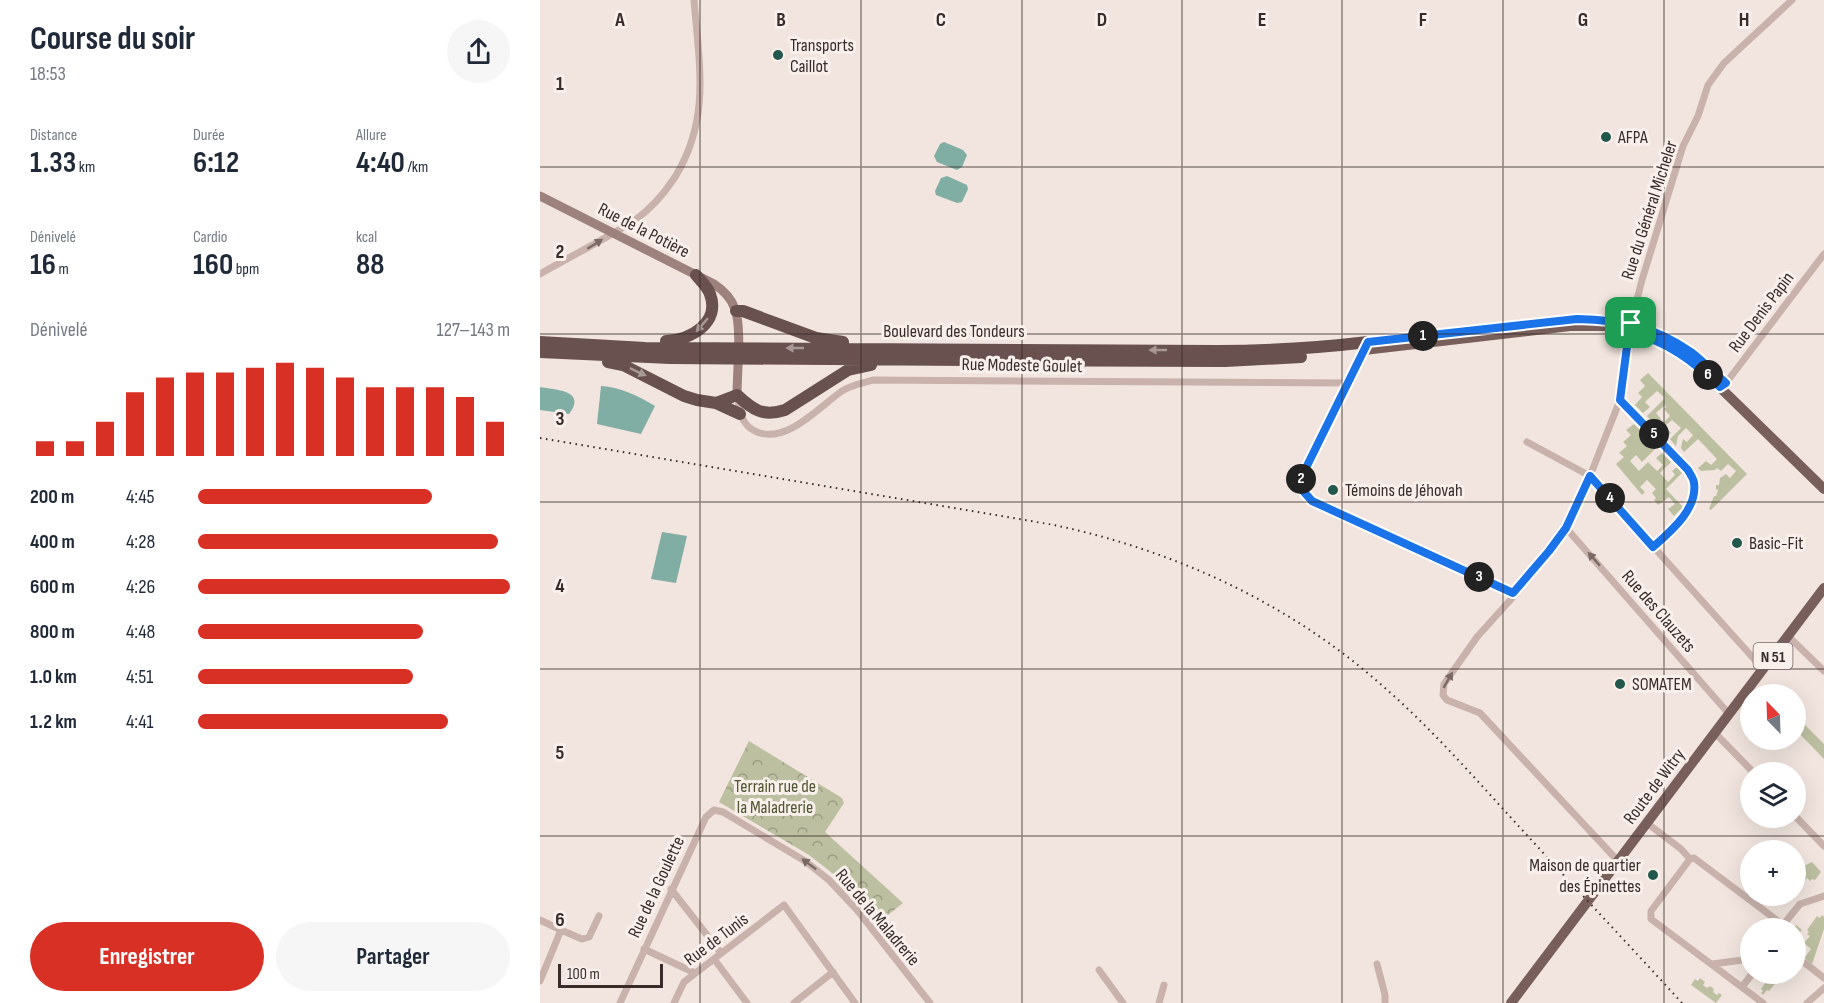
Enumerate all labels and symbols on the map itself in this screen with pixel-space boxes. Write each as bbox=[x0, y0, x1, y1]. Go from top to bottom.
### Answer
text: A bbox=[614, 8, 625, 32]
text: B bbox=[776, 8, 786, 32]
text: C bbox=[936, 8, 946, 32]
text: D bbox=[1097, 8, 1107, 32]
text: E bbox=[1258, 8, 1266, 32]
text: F bbox=[1419, 8, 1427, 32]
text: G bbox=[1578, 8, 1588, 32]
text: H bbox=[1739, 8, 1749, 32]
place label: Transports Caillot bbox=[790, 35, 854, 77]
marker: Transports Caillot bbox=[771, 48, 785, 62]
text: 1 bbox=[556, 72, 564, 96]
place label: AFPA bbox=[1617, 127, 1648, 148]
marker: AFPA bbox=[1599, 130, 1613, 144]
street label: Rue du Général Micheler bbox=[1617, 138, 1682, 282]
street label: Rue de la Potière bbox=[594, 198, 693, 262]
one-way arrow bbox=[586, 238, 602, 250]
text: 2 bbox=[556, 240, 564, 264]
street label: Rue Denis Papin bbox=[1724, 268, 1798, 357]
pin bbox=[1605, 297, 1656, 348]
one-way arrow bbox=[695, 317, 709, 332]
street label: Boulevard des Tondeurs bbox=[883, 321, 1025, 342]
pin: 1 bbox=[1408, 321, 1438, 351]
one-way arrow bbox=[785, 343, 804, 353]
one-way arrow bbox=[1148, 345, 1167, 355]
street label: Rue Modeste Goulet bbox=[961, 354, 1083, 377]
pin: 6 bbox=[1693, 360, 1723, 390]
one-way arrow bbox=[630, 368, 647, 377]
text: 3 bbox=[556, 407, 565, 431]
pin: 5 bbox=[1639, 419, 1669, 449]
pin: 2 bbox=[1286, 464, 1316, 494]
place label: Témoins de Jéhovah bbox=[1345, 480, 1463, 501]
marker: Témoins de Jéhovah bbox=[1326, 483, 1340, 497]
pin: 4 bbox=[1595, 483, 1625, 513]
place label: Basic-Fit bbox=[1749, 533, 1804, 554]
marker: Basic-Fit bbox=[1730, 536, 1744, 550]
one-way arrow bbox=[1588, 552, 1601, 567]
pin: 3 bbox=[1464, 562, 1494, 592]
street label: Rue des Clauzets bbox=[1617, 566, 1700, 657]
text: 4 bbox=[555, 574, 565, 598]
road number: N 51 bbox=[1754, 643, 1792, 669]
one-way arrow bbox=[1443, 671, 1453, 688]
place label: SOMATEM bbox=[1632, 674, 1692, 695]
marker: SOMATEM bbox=[1613, 677, 1627, 691]
north arrow bbox=[1740, 684, 1806, 750]
text: 5 bbox=[556, 741, 565, 765]
street label: Route de Witry bbox=[1619, 744, 1690, 828]
park label: Terrain rue de la Maladrerie bbox=[734, 776, 816, 818]
street label: Rue de la Goulette bbox=[624, 833, 689, 941]
place label: Maison de quartier des Épinettes bbox=[1529, 855, 1641, 897]
one-way arrow bbox=[802, 859, 817, 871]
street label: Rue de la Maladrerie bbox=[831, 865, 924, 970]
marker: Maison de quartier des Épinettes bbox=[1646, 868, 1660, 882]
text: 6 bbox=[555, 908, 565, 932]
street label: Rue de Tunis bbox=[680, 909, 752, 970]
scale bar bbox=[558, 961, 663, 988]

